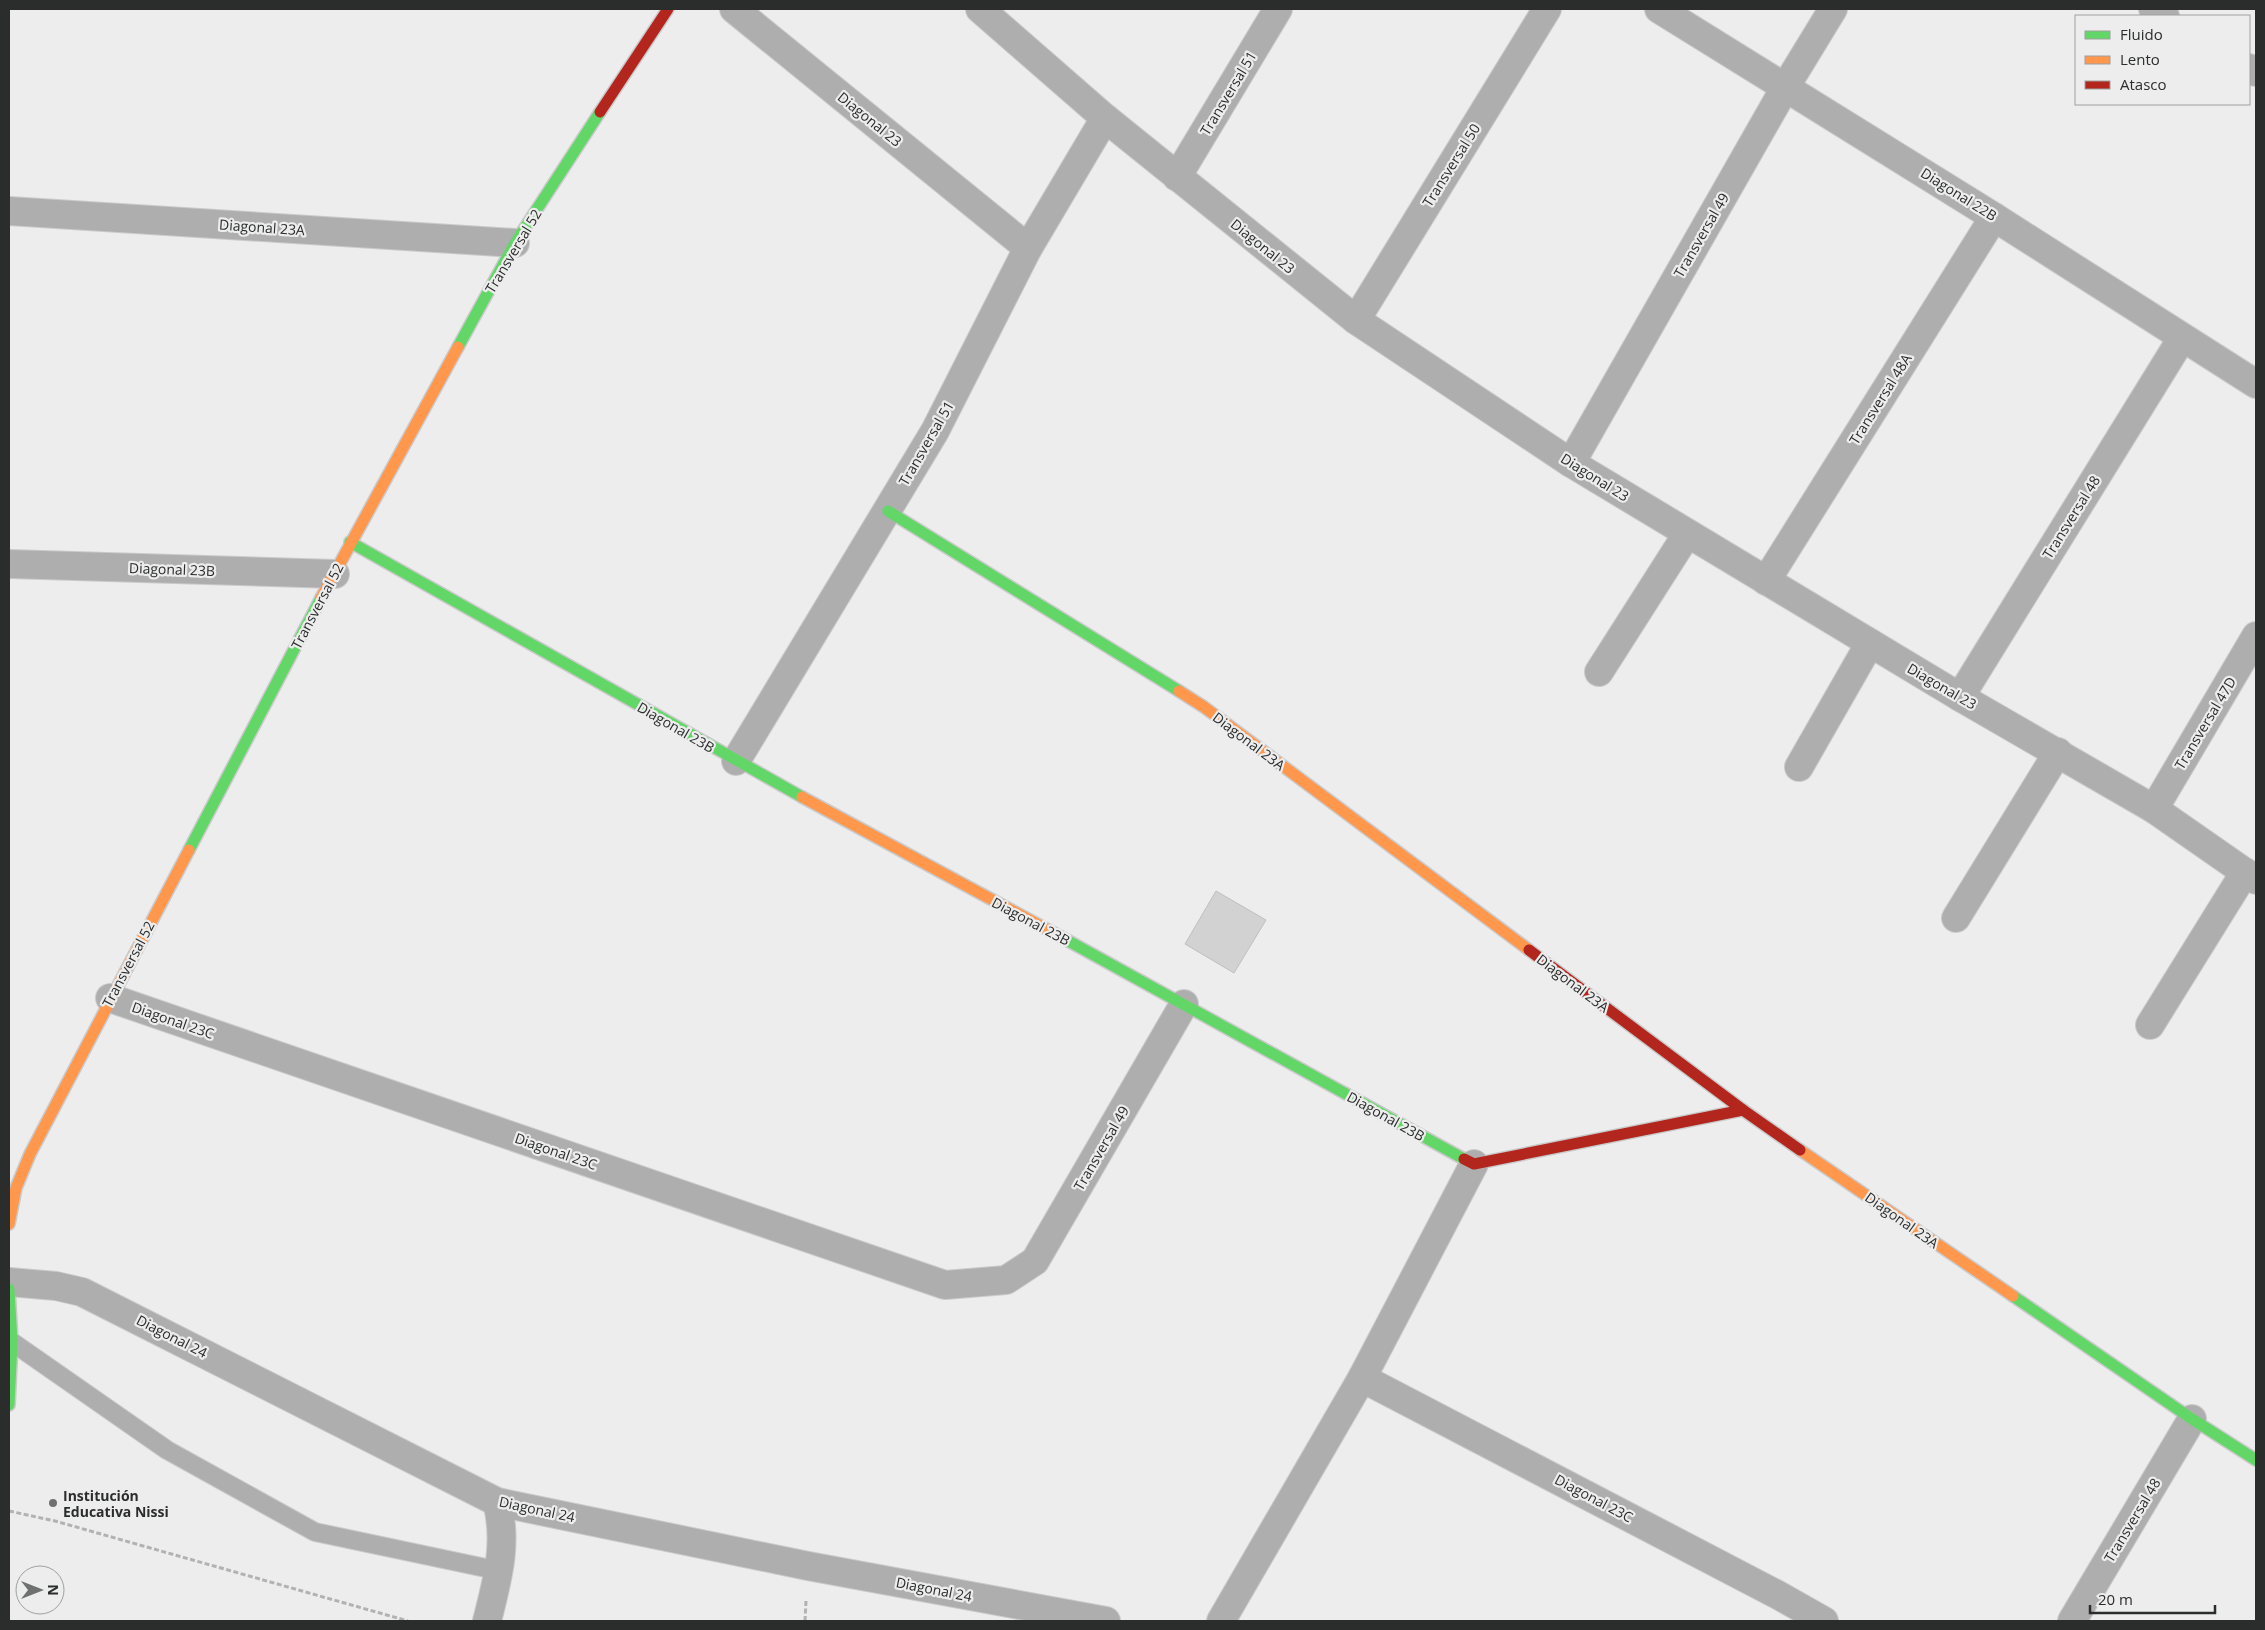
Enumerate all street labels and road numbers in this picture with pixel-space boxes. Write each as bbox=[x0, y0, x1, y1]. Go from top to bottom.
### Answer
street label: Transversal 51 bbox=[1195, 48, 1261, 138]
street label: Diagonal 23 bbox=[834, 87, 906, 151]
street label: Transversal 50 bbox=[1418, 120, 1484, 210]
street label: Diagonal 22B bbox=[1917, 163, 2001, 225]
street label: Transversal 49 bbox=[1669, 189, 1733, 281]
street label: Transversal 52 bbox=[480, 206, 546, 296]
street label: Diagonal 23 bbox=[1227, 214, 1299, 278]
street label: Diagonal 23A bbox=[218, 215, 306, 239]
street label: Transversal 48A bbox=[1845, 350, 1916, 448]
street label: Transversal 51 bbox=[894, 397, 958, 489]
street label: Diagonal 23 bbox=[1557, 449, 1633, 505]
street label: Transversal 48 bbox=[2038, 472, 2104, 562]
street label: Diagonal 23B bbox=[129, 558, 215, 580]
street label: Transversal 52 bbox=[286, 560, 348, 652]
street label: Diagonal 23 bbox=[1904, 659, 1980, 713]
street label: Transversal 47D bbox=[2170, 673, 2240, 773]
street label: Diagonal 23B bbox=[634, 697, 718, 757]
street label: Diagonal 23A bbox=[1209, 708, 1289, 775]
street label: Diagonal 23B bbox=[989, 892, 1073, 950]
street label: Transversal 52 bbox=[97, 918, 159, 1010]
street label: Diagonal 23A bbox=[1533, 950, 1613, 1017]
street label: Diagonal 23C bbox=[129, 997, 217, 1043]
street label: Diagonal 23B bbox=[1344, 1087, 1428, 1145]
street label: Transversal 49 bbox=[1069, 1102, 1133, 1194]
street label: Diagonal 23C bbox=[512, 1128, 600, 1174]
street label: Diagonal 23A bbox=[1861, 1188, 1943, 1252]
street label: Diagonal 24 bbox=[133, 1310, 211, 1362]
street label: Diagonal 23C bbox=[1552, 1469, 1637, 1527]
street label: Transversal 48 bbox=[2099, 1475, 2165, 1565]
street label: Diagonal 24 bbox=[497, 1492, 577, 1526]
street label: Diagonal 24 bbox=[894, 1572, 974, 1606]

